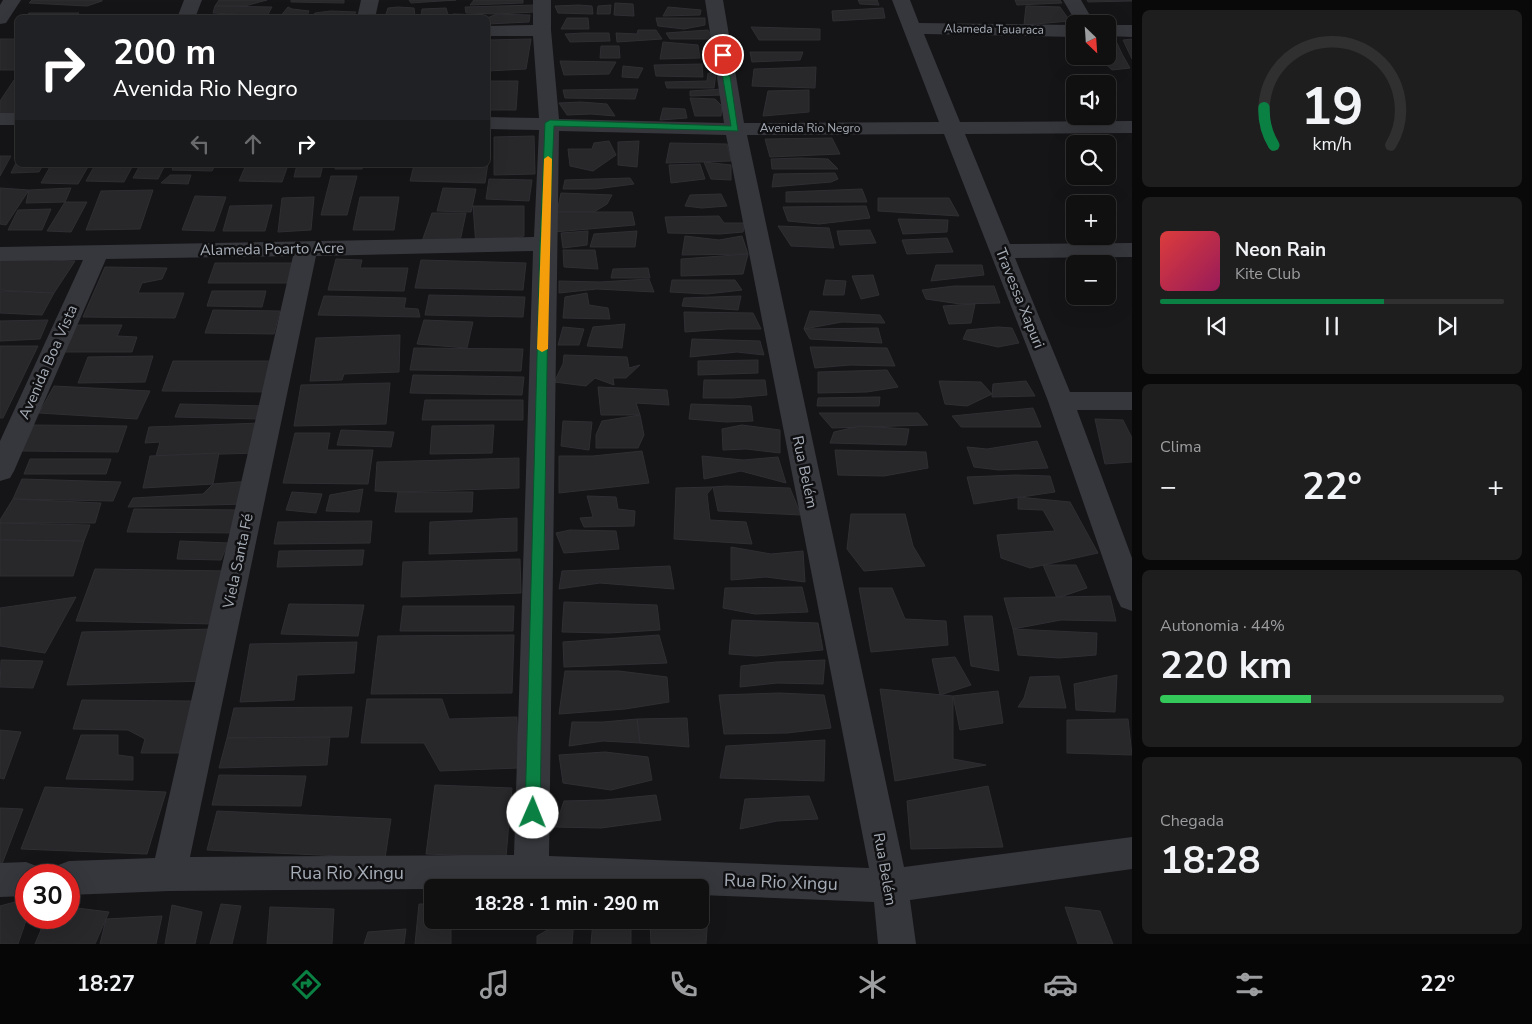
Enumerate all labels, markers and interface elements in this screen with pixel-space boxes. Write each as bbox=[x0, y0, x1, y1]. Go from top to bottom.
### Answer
north arrow bbox=[1066, 15, 1116, 65]
map controls bbox=[1066, 15, 1116, 305]
street label: Alameda Tauaraca bbox=[944, 20, 1044, 38]
text: 200 m bbox=[113, 29, 216, 76]
pin bbox=[702, 34, 744, 76]
icon: right bbox=[30, 35, 95, 100]
icon: arrive bbox=[709, 41, 737, 69]
text: 19 bbox=[1301, 71, 1363, 142]
text: Avenida Rio Negro bbox=[113, 74, 298, 104]
button: sound bbox=[1066, 75, 1116, 125]
street label: Avenida Rio Negro bbox=[760, 120, 861, 136]
icon: left bbox=[186, 130, 214, 158]
icon: ahead bbox=[239, 130, 267, 158]
icon: right bbox=[292, 130, 320, 158]
text: km/h bbox=[1312, 132, 1352, 156]
button: search bbox=[1066, 135, 1116, 185]
button: + bbox=[1066, 195, 1116, 245]
text: Neon Rain bbox=[1235, 237, 1326, 263]
street label: Alameda Poarto Acre bbox=[200, 238, 344, 260]
street label: Travessa Xapuri bbox=[991, 245, 1049, 351]
button: − bbox=[1066, 255, 1116, 305]
text: Kite Club bbox=[1235, 263, 1301, 285]
street label: Avenida Boa Vista bbox=[14, 302, 82, 422]
icon: previous bbox=[1203, 312, 1231, 340]
icon: pause bbox=[1318, 312, 1346, 340]
icon: next bbox=[1433, 312, 1461, 340]
street label: Rua Belém bbox=[788, 434, 822, 510]
text: Clima bbox=[1160, 436, 1201, 458]
text: 22° bbox=[1302, 461, 1362, 512]
text: − bbox=[1160, 468, 1177, 506]
text: + bbox=[1487, 468, 1504, 506]
street label: Viela Santa Fé bbox=[218, 512, 258, 611]
text: Autonomia · 44% bbox=[1160, 615, 1285, 637]
text: 220 km bbox=[1160, 640, 1292, 691]
position arrow bbox=[506, 786, 558, 838]
text: Chegada bbox=[1160, 810, 1224, 832]
street label: Rua Belém bbox=[869, 831, 901, 907]
text: 18:28 bbox=[1160, 835, 1261, 886]
street label: Rua Rio Xingu bbox=[290, 861, 404, 885]
speed limit sign: 30 bbox=[15, 864, 80, 929]
street label: Rua Rio Xingu bbox=[724, 868, 838, 896]
text: 18:28 · 1 min · 290 m bbox=[474, 891, 659, 917]
icon: directions bbox=[289, 967, 324, 1002]
icon: music bbox=[477, 967, 512, 1002]
icon: phone bbox=[666, 967, 701, 1002]
icon: climate bbox=[855, 967, 890, 1002]
icon: car bbox=[1043, 967, 1078, 1002]
icon: filters bbox=[1232, 967, 1267, 1002]
text: 18:27 bbox=[77, 969, 135, 999]
text: 22° bbox=[1420, 969, 1455, 999]

